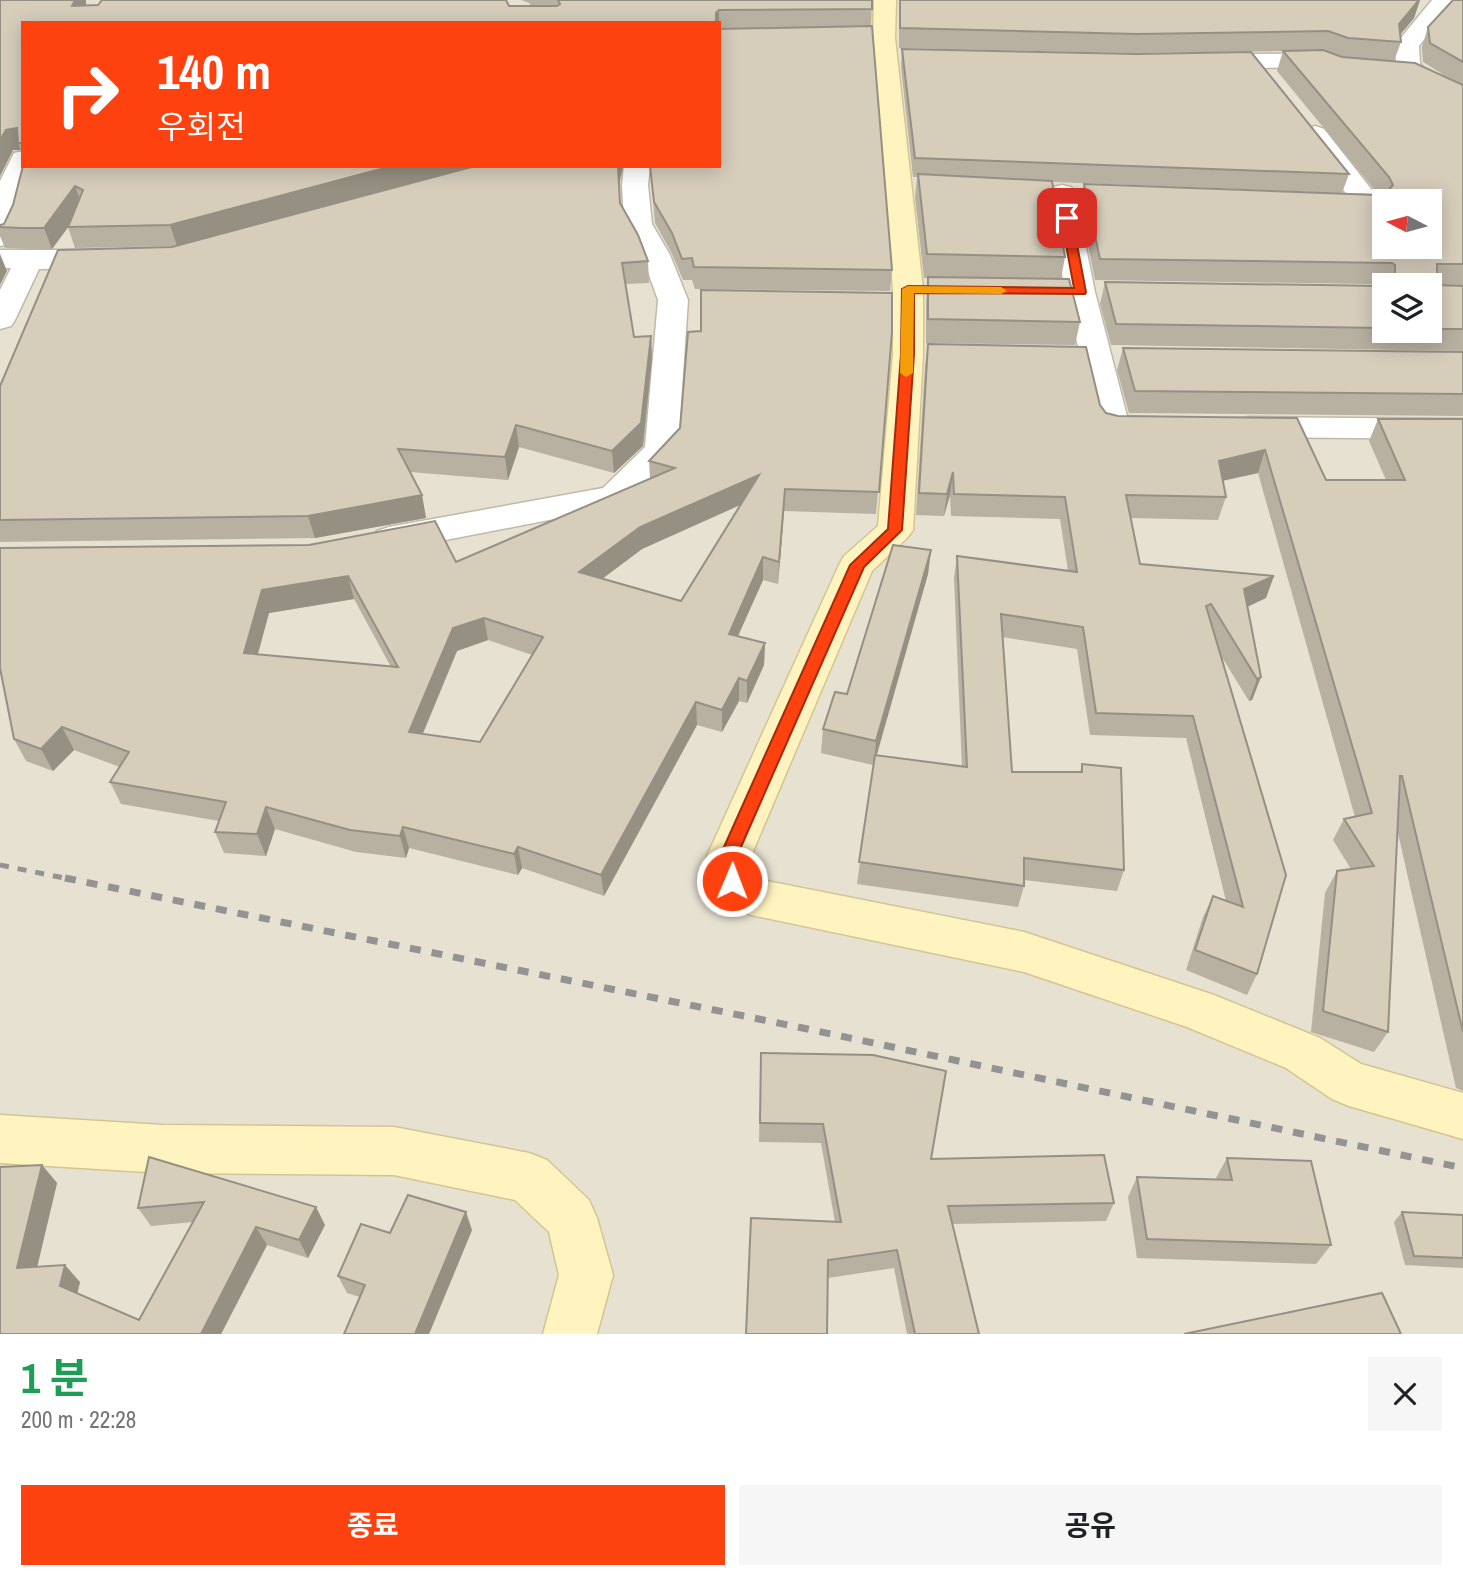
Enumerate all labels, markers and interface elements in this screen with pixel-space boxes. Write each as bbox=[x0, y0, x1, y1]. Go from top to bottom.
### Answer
text: 140 m bbox=[157, 38, 271, 104]
icon: right bbox=[42, 49, 133, 140]
text: 우회전 bbox=[157, 105, 245, 148]
pin bbox=[1037, 188, 1097, 248]
north arrow bbox=[1372, 189, 1442, 259]
map controls bbox=[1372, 189, 1442, 343]
icon: arrive bbox=[1048, 199, 1086, 237]
button: layers bbox=[1372, 273, 1442, 343]
position arrow bbox=[695, 844, 769, 918]
text: 1 분 bbox=[21, 1350, 88, 1406]
button: close bbox=[1368, 1357, 1442, 1431]
text: 200 m · 22:28 bbox=[21, 1404, 136, 1435]
button: 종료 bbox=[21, 1485, 725, 1565]
button: 공유 bbox=[739, 1485, 1442, 1565]

